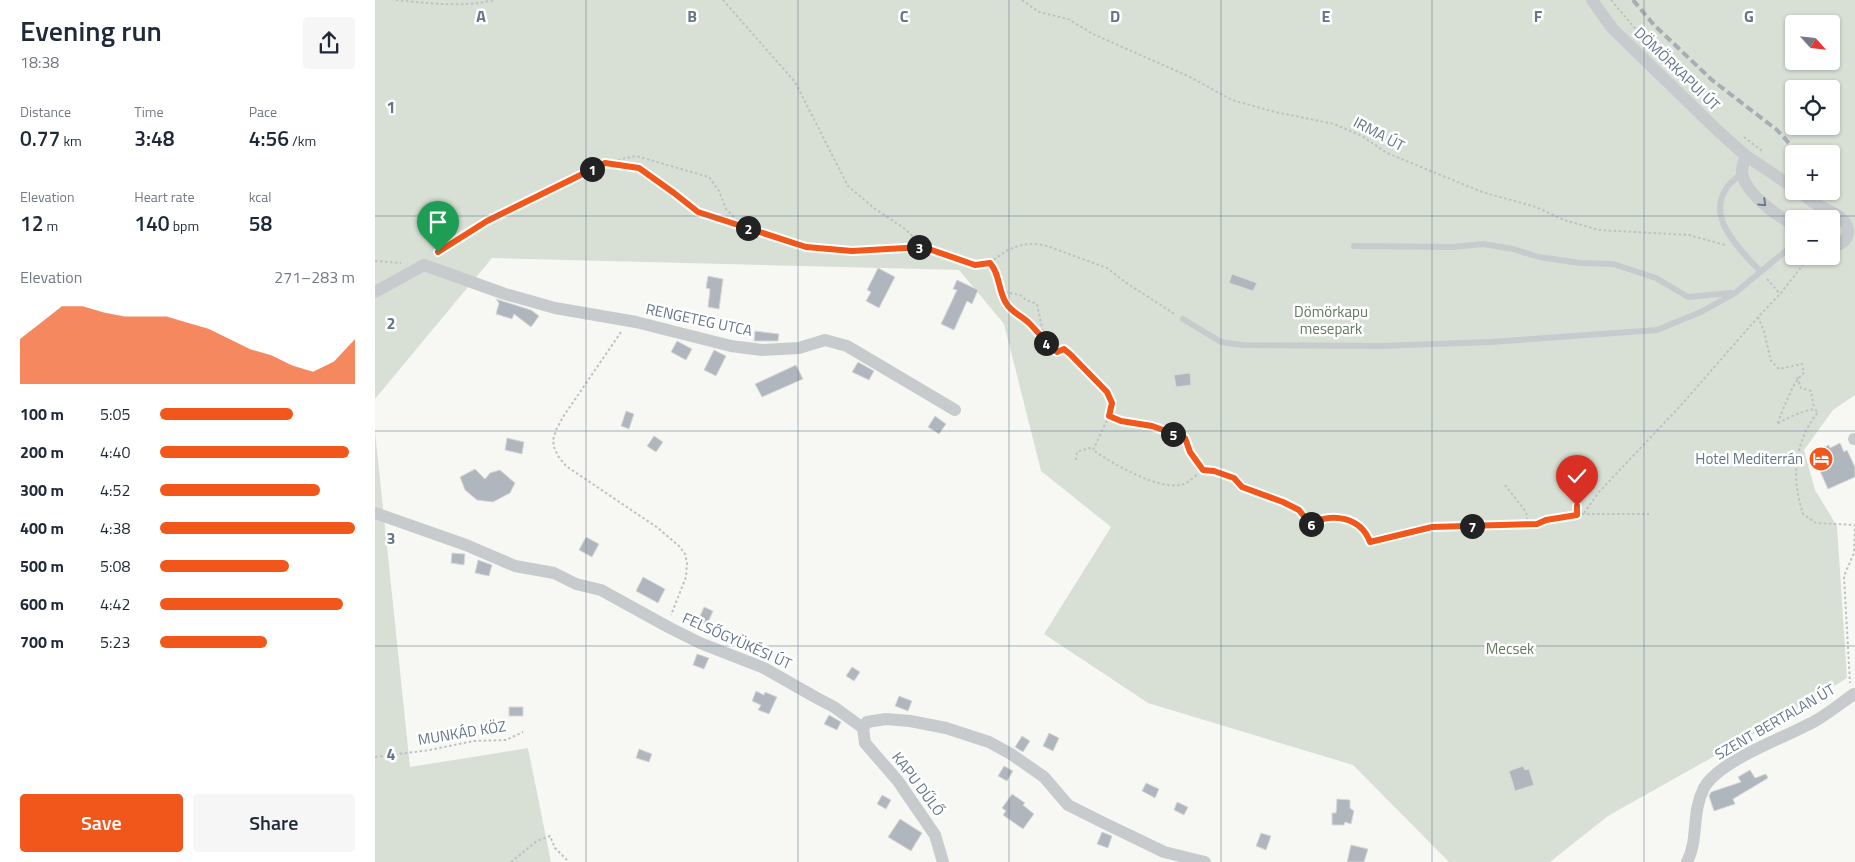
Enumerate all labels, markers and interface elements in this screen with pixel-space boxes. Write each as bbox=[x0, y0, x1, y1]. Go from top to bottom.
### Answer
text: A bbox=[476, 4, 486, 28]
text: B bbox=[687, 4, 697, 28]
text: C bbox=[900, 4, 909, 28]
text: D bbox=[1110, 4, 1120, 28]
text: E bbox=[1322, 4, 1331, 28]
text: F bbox=[1534, 4, 1543, 28]
text: G bbox=[1744, 4, 1754, 28]
text: Evening run bbox=[20, 9, 162, 52]
north arrow bbox=[1785, 15, 1840, 70]
map controls bbox=[1785, 15, 1840, 265]
button: share bbox=[303, 17, 355, 69]
street label: DÖMÖRKAPUI ÚT bbox=[1629, 22, 1726, 116]
text: 18:38 bbox=[20, 50, 59, 74]
button: locate bbox=[1785, 80, 1840, 135]
text: 1 bbox=[387, 95, 395, 119]
text: Distance bbox=[20, 101, 71, 122]
text: Time bbox=[134, 101, 164, 122]
text: Pace bbox=[249, 101, 277, 122]
street label: IRMA ÚT bbox=[1349, 110, 1409, 157]
text: 0.77 bbox=[20, 122, 60, 154]
text: 3:48 bbox=[134, 122, 175, 154]
text: 4:56 bbox=[249, 122, 289, 154]
text: km bbox=[60, 130, 82, 151]
text: /km bbox=[289, 130, 316, 151]
button: + bbox=[1785, 145, 1840, 200]
pin: 1 bbox=[579, 156, 605, 182]
text: 1 bbox=[589, 159, 596, 180]
text: Elevation bbox=[20, 186, 74, 207]
text: Heart rate bbox=[134, 186, 194, 207]
text: kcal bbox=[249, 186, 272, 207]
one-way arrow bbox=[1757, 197, 1766, 206]
pin bbox=[417, 201, 459, 252]
text: 12 bbox=[20, 207, 44, 239]
text: 140 bbox=[134, 207, 170, 239]
text: 58 bbox=[249, 207, 272, 239]
icon: arrive bbox=[424, 208, 452, 236]
button: − bbox=[1785, 210, 1840, 265]
text: m bbox=[44, 215, 58, 236]
text: bpm bbox=[170, 215, 199, 236]
pin: 2 bbox=[735, 216, 761, 240]
text: 2 bbox=[745, 218, 752, 239]
pin: 3 bbox=[907, 234, 931, 260]
text: 3 bbox=[916, 237, 923, 258]
text: Elevation bbox=[20, 265, 82, 289]
text: 271–283 m bbox=[274, 265, 355, 289]
street label: RENGETEG UTCA bbox=[644, 297, 754, 342]
park label: Dömörkapu mesepark bbox=[1294, 300, 1368, 340]
text: 2 bbox=[387, 311, 395, 335]
pin: 4 bbox=[1033, 330, 1059, 356]
text: 4 bbox=[1043, 333, 1050, 354]
text: 100 m bbox=[20, 402, 64, 426]
text: 5:05 bbox=[100, 402, 130, 426]
pin: 5 bbox=[1161, 422, 1185, 446]
text: 5 bbox=[1170, 424, 1177, 445]
text: 200 m bbox=[20, 440, 64, 464]
text: 4:40 bbox=[100, 440, 130, 464]
hotel icon: Hotel Mediterrán bbox=[1808, 446, 1834, 472]
place label: Hotel Mediterrán bbox=[1695, 447, 1803, 470]
pin bbox=[1556, 455, 1598, 506]
icon: check bbox=[1563, 462, 1591, 490]
text: 300 m bbox=[20, 478, 64, 502]
text: 4:52 bbox=[100, 478, 130, 502]
pin: 6 bbox=[1299, 512, 1323, 536]
text: 6 bbox=[1308, 514, 1315, 535]
pin: 7 bbox=[1459, 514, 1485, 538]
text: 400 m bbox=[20, 516, 64, 540]
text: 4:38 bbox=[100, 516, 130, 540]
text: 7 bbox=[1469, 516, 1476, 537]
text: 3 bbox=[387, 526, 395, 550]
text: 500 m bbox=[20, 554, 64, 578]
text: 5:08 bbox=[100, 554, 130, 578]
text: 600 m bbox=[20, 592, 64, 616]
text: 4:42 bbox=[100, 592, 130, 616]
street label: FELSŐGYÜKÉSI ÚT bbox=[679, 606, 796, 675]
text: 700 m bbox=[20, 630, 64, 654]
text: 5:23 bbox=[100, 630, 130, 654]
park label: Mecsek bbox=[1486, 637, 1534, 660]
street label: SZENT BERTALAN ÚT bbox=[1710, 678, 1839, 765]
street label: MUNKÁD KÖZ bbox=[416, 714, 508, 751]
text: 4 bbox=[387, 742, 396, 766]
street label: KAPU DŰLŐ bbox=[887, 747, 950, 821]
button: Save bbox=[20, 794, 183, 852]
button: Share bbox=[193, 794, 355, 852]

